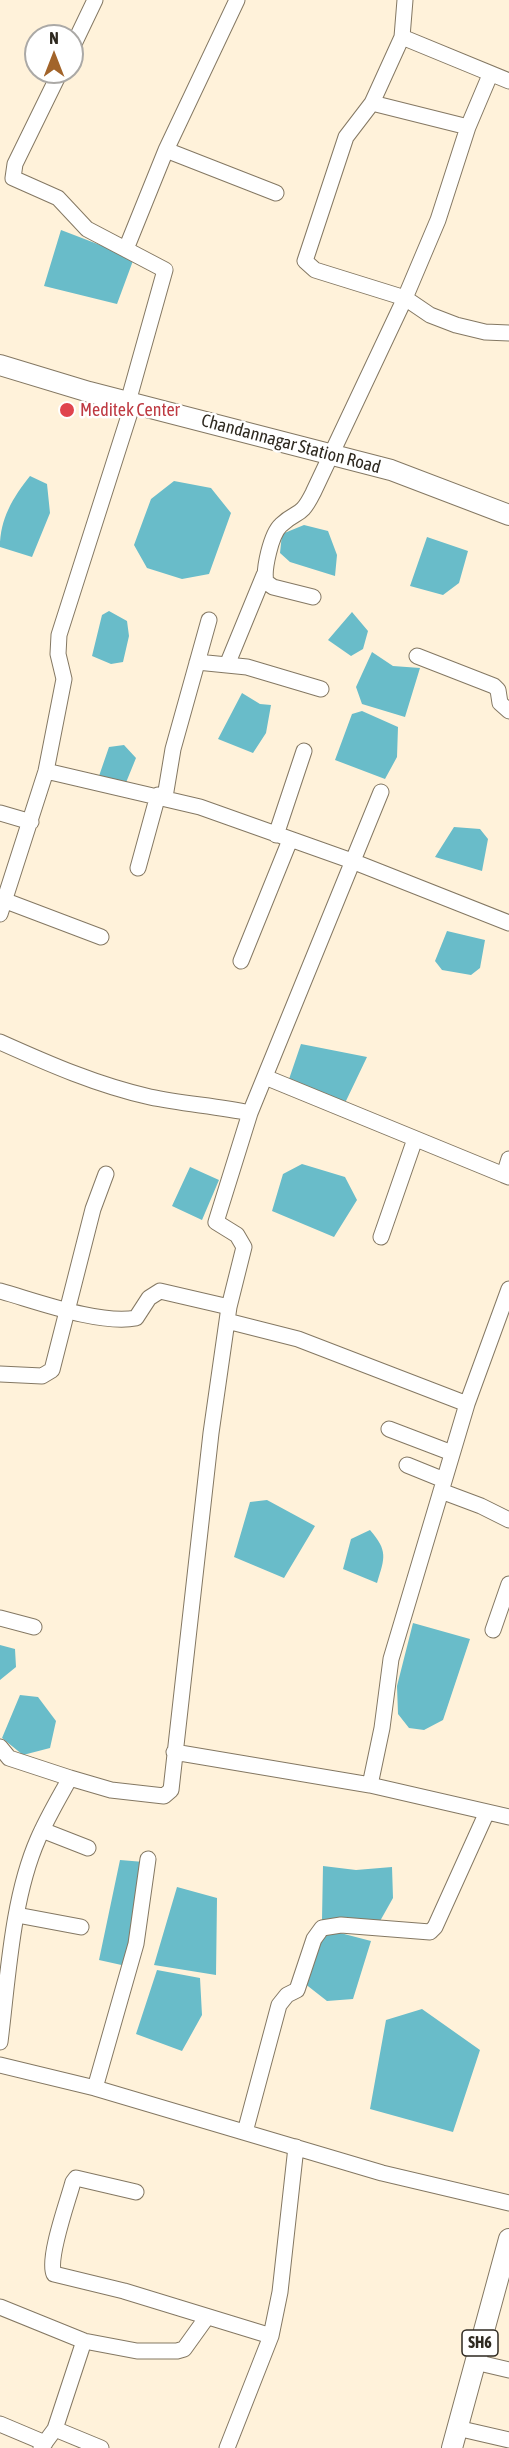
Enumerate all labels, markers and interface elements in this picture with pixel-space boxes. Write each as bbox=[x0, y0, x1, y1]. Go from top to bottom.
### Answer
north arrow bbox=[24, 24, 84, 84]
text: N bbox=[49, 29, 59, 47]
place label: Meditek Center bbox=[80, 399, 180, 421]
marker: Meditek Center bbox=[58, 401, 76, 419]
street label: Chandannagar Station Road bbox=[199, 410, 383, 478]
road number: SH6 bbox=[462, 2330, 498, 2356]

